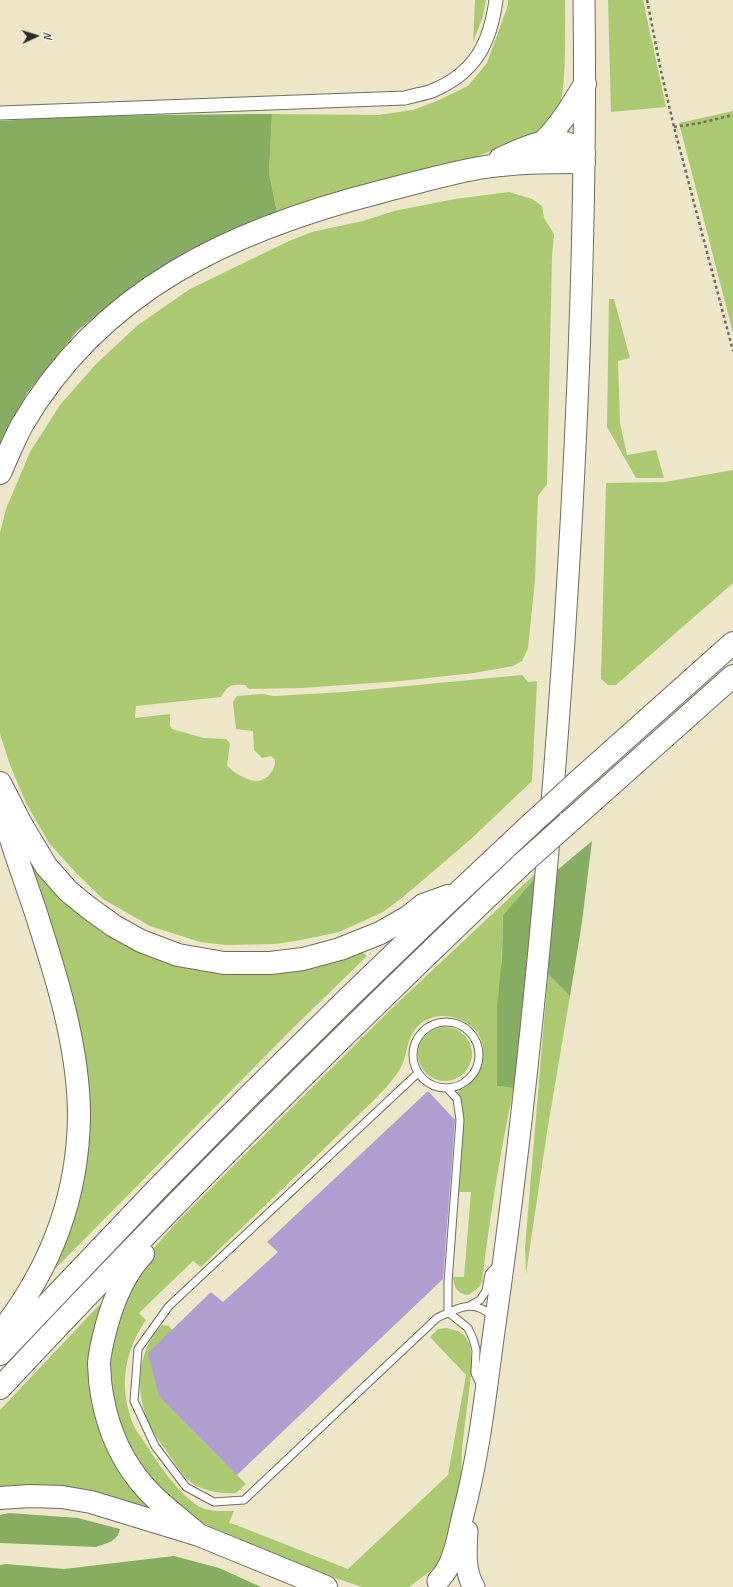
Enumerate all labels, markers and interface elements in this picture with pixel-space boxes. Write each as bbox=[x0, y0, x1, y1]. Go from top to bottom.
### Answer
north arrow bbox=[16, 16, 56, 56]
text: N bbox=[41, 31, 55, 39]

